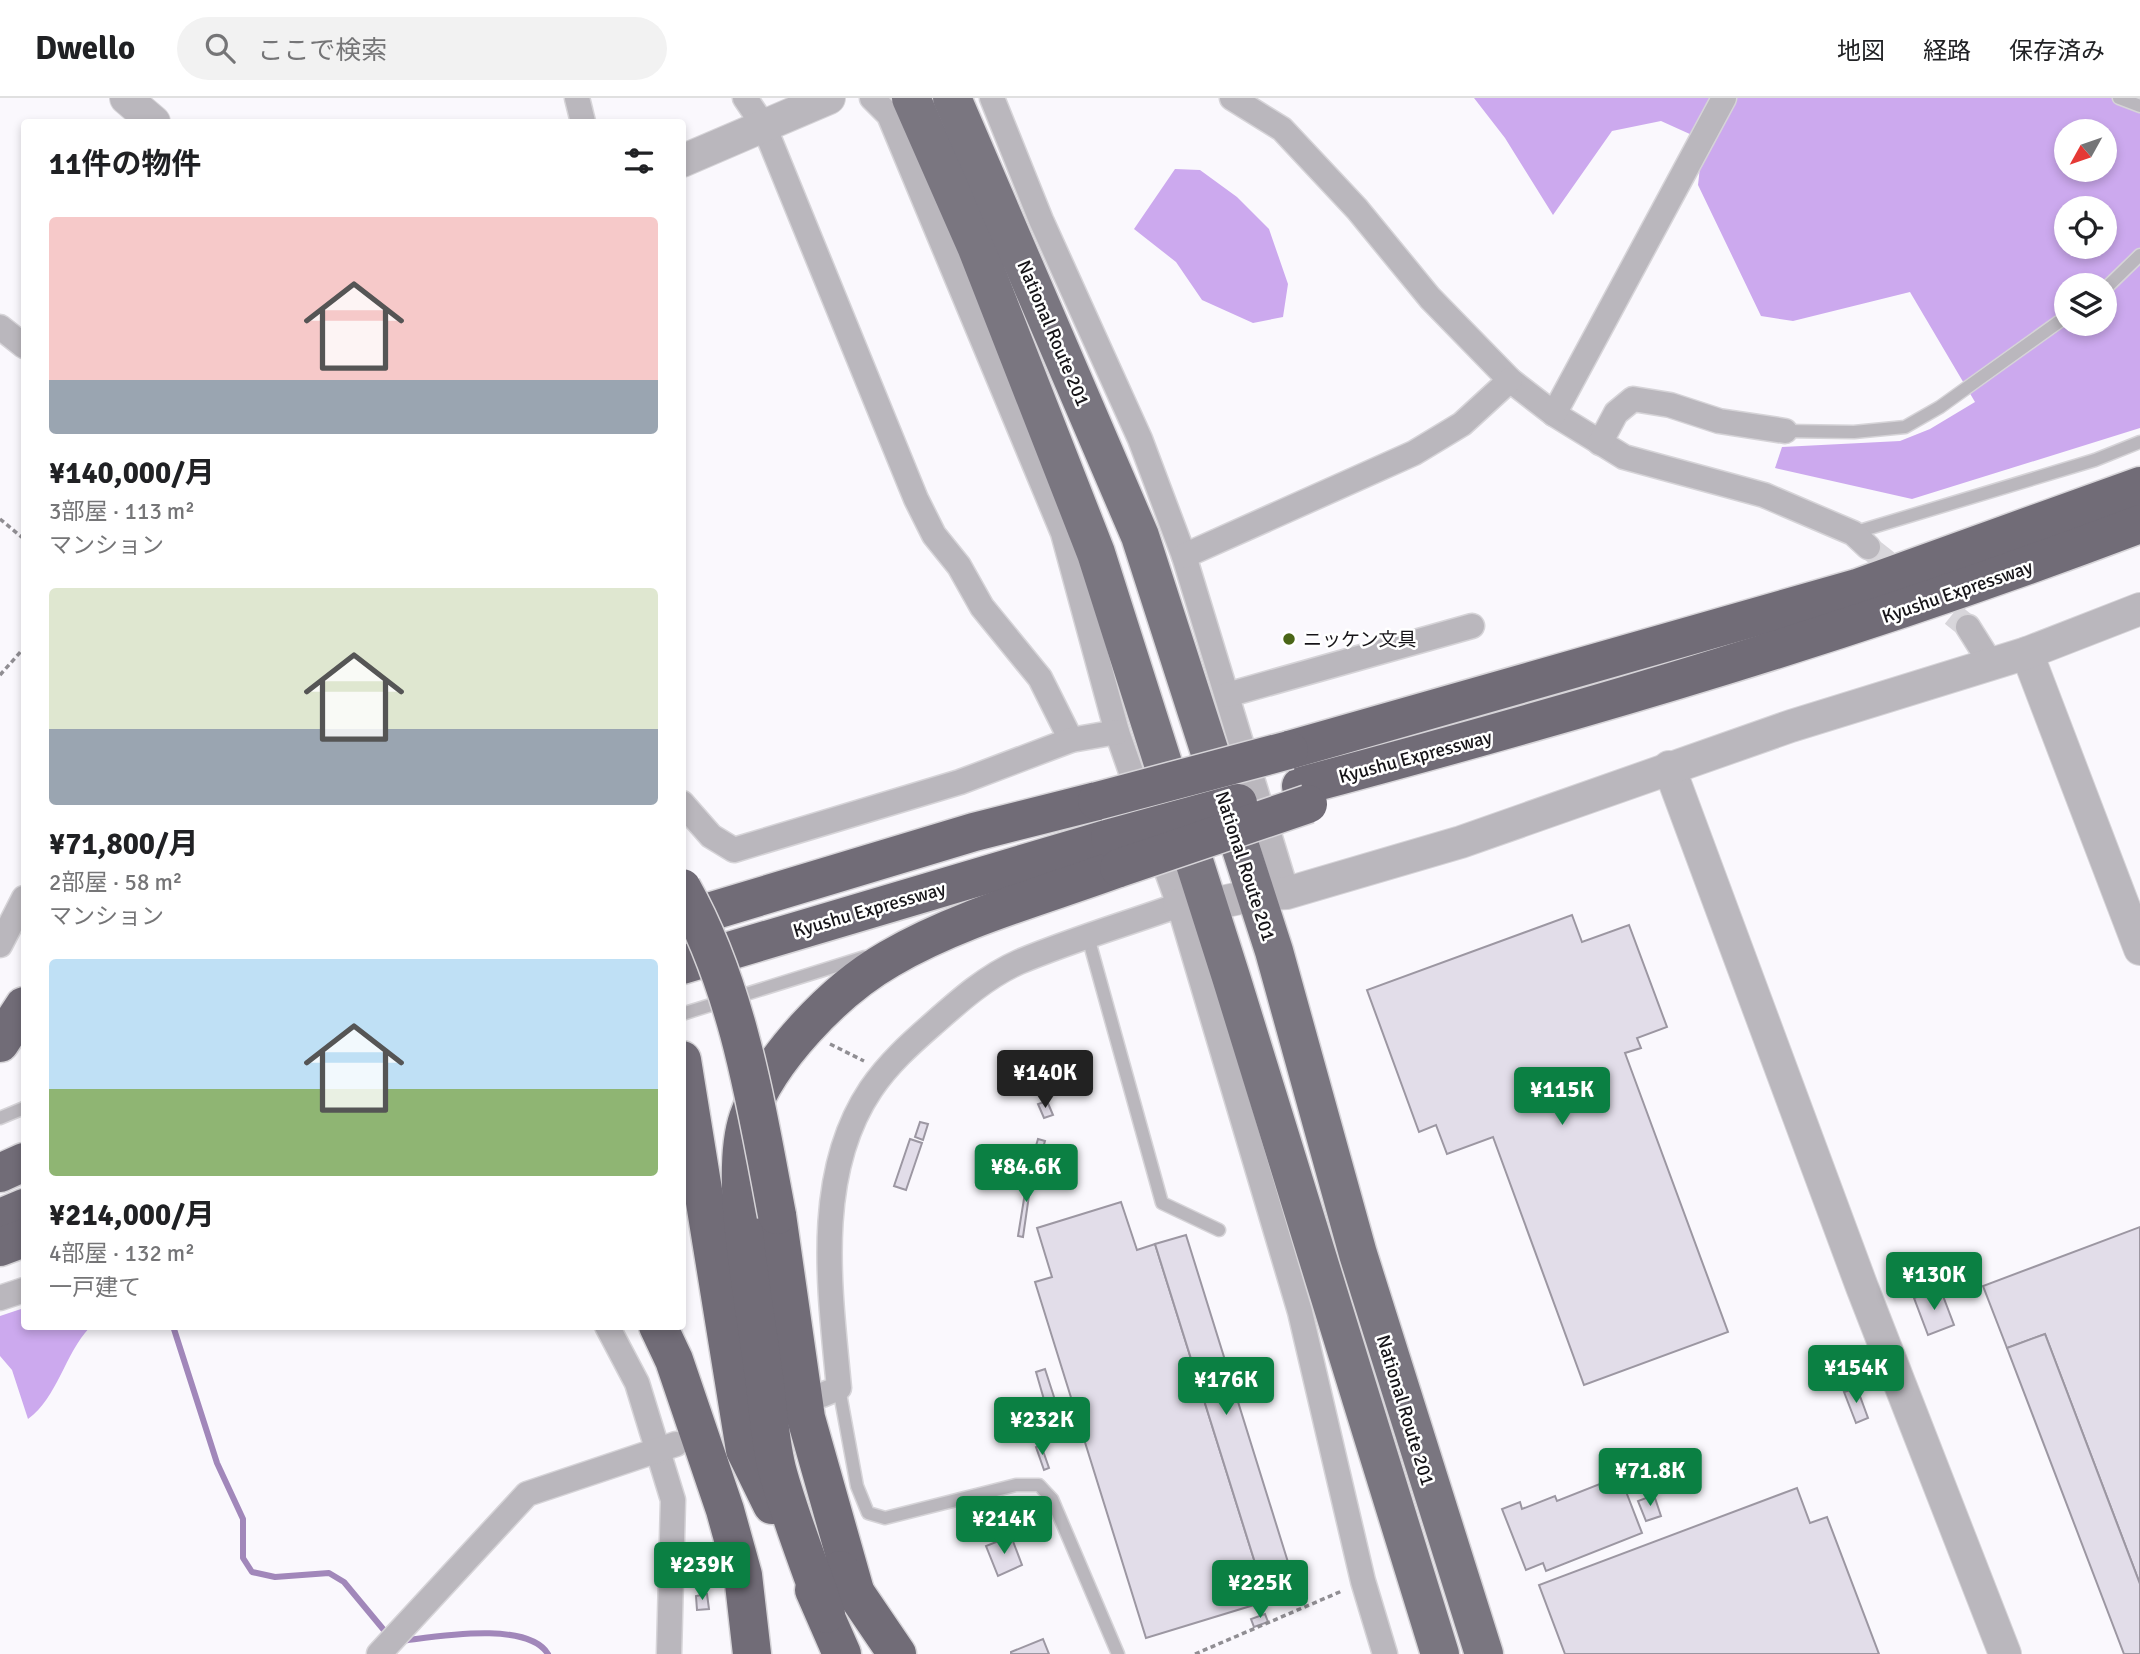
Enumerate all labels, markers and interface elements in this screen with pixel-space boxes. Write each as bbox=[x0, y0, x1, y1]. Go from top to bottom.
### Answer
search box bbox=[177, 17, 667, 80]
text: Dwello bbox=[35, 28, 135, 69]
icon: search bbox=[201, 29, 239, 67]
text: ここで検索 bbox=[257, 35, 387, 67]
text: 地図 bbox=[1837, 36, 1885, 66]
text: 経路 bbox=[1923, 36, 1971, 66]
text: 保存済み bbox=[2009, 36, 2105, 66]
north arrow bbox=[2054, 119, 2118, 182]
map controls bbox=[2054, 119, 2117, 336]
icon: filters bbox=[620, 142, 658, 180]
text: 11件の物件 bbox=[49, 146, 201, 183]
button: locate bbox=[2054, 196, 2117, 259]
street label: National Route 201 bbox=[1011, 257, 1095, 410]
icon: home bbox=[291, 263, 417, 389]
button: layers bbox=[2054, 273, 2117, 336]
text: ¥140,000/月 bbox=[49, 455, 215, 492]
text: 3部屋 · 113 m² bbox=[49, 497, 195, 526]
text: マンション bbox=[49, 531, 164, 560]
street label: Kyushu Expressway bbox=[1879, 555, 2036, 629]
place label: ニッケン文具 bbox=[1303, 628, 1416, 652]
marker: ニッケン文具 bbox=[1281, 631, 1297, 647]
icon: home bbox=[291, 634, 417, 760]
street label: Kyushu Expressway bbox=[1336, 725, 1495, 789]
street label: National Route 201 bbox=[1209, 788, 1281, 944]
text: ¥71,800/月 bbox=[49, 826, 199, 863]
text: 2部屋 · 58 m² bbox=[49, 868, 182, 897]
street label: Kyushu Expressway bbox=[790, 877, 948, 943]
text: マンション bbox=[49, 902, 164, 931]
icon: home bbox=[291, 1005, 417, 1131]
pin: ¥140K bbox=[996, 1051, 1094, 1110]
text: ¥140K bbox=[1013, 1058, 1077, 1087]
pin: ¥115K bbox=[1513, 1068, 1611, 1127]
text: ¥115K bbox=[1530, 1075, 1594, 1104]
pin: ¥84.6K bbox=[969, 1144, 1083, 1204]
text: ¥84.6K bbox=[991, 1152, 1061, 1181]
text: ¥214,000/月 bbox=[49, 1197, 215, 1234]
text: 4部屋 · 132 m² bbox=[49, 1239, 195, 1268]
pin: ¥130K bbox=[1885, 1252, 1983, 1312]
text: ¥130K bbox=[1902, 1260, 1966, 1289]
text: 一戸建て bbox=[49, 1273, 141, 1302]
street label: National Route 201 bbox=[1371, 1332, 1439, 1489]
pin: ¥154K bbox=[1807, 1346, 1905, 1405]
text: ¥154K bbox=[1824, 1353, 1888, 1382]
pin: ¥176K bbox=[1177, 1358, 1275, 1417]
text: ¥176K bbox=[1194, 1365, 1258, 1394]
pin: ¥232K bbox=[993, 1398, 1091, 1457]
text: ¥232K bbox=[1010, 1405, 1074, 1434]
pin: ¥71.8K bbox=[1593, 1448, 1707, 1508]
text: ¥71.8K bbox=[1615, 1456, 1685, 1485]
pin: ¥214K bbox=[955, 1496, 1053, 1556]
text: ¥214K bbox=[972, 1504, 1036, 1533]
pin: ¥239K bbox=[653, 1542, 751, 1602]
text: ¥239K bbox=[670, 1550, 734, 1579]
pin: ¥225K bbox=[1211, 1560, 1309, 1620]
text: ¥225K bbox=[1228, 1568, 1292, 1597]

